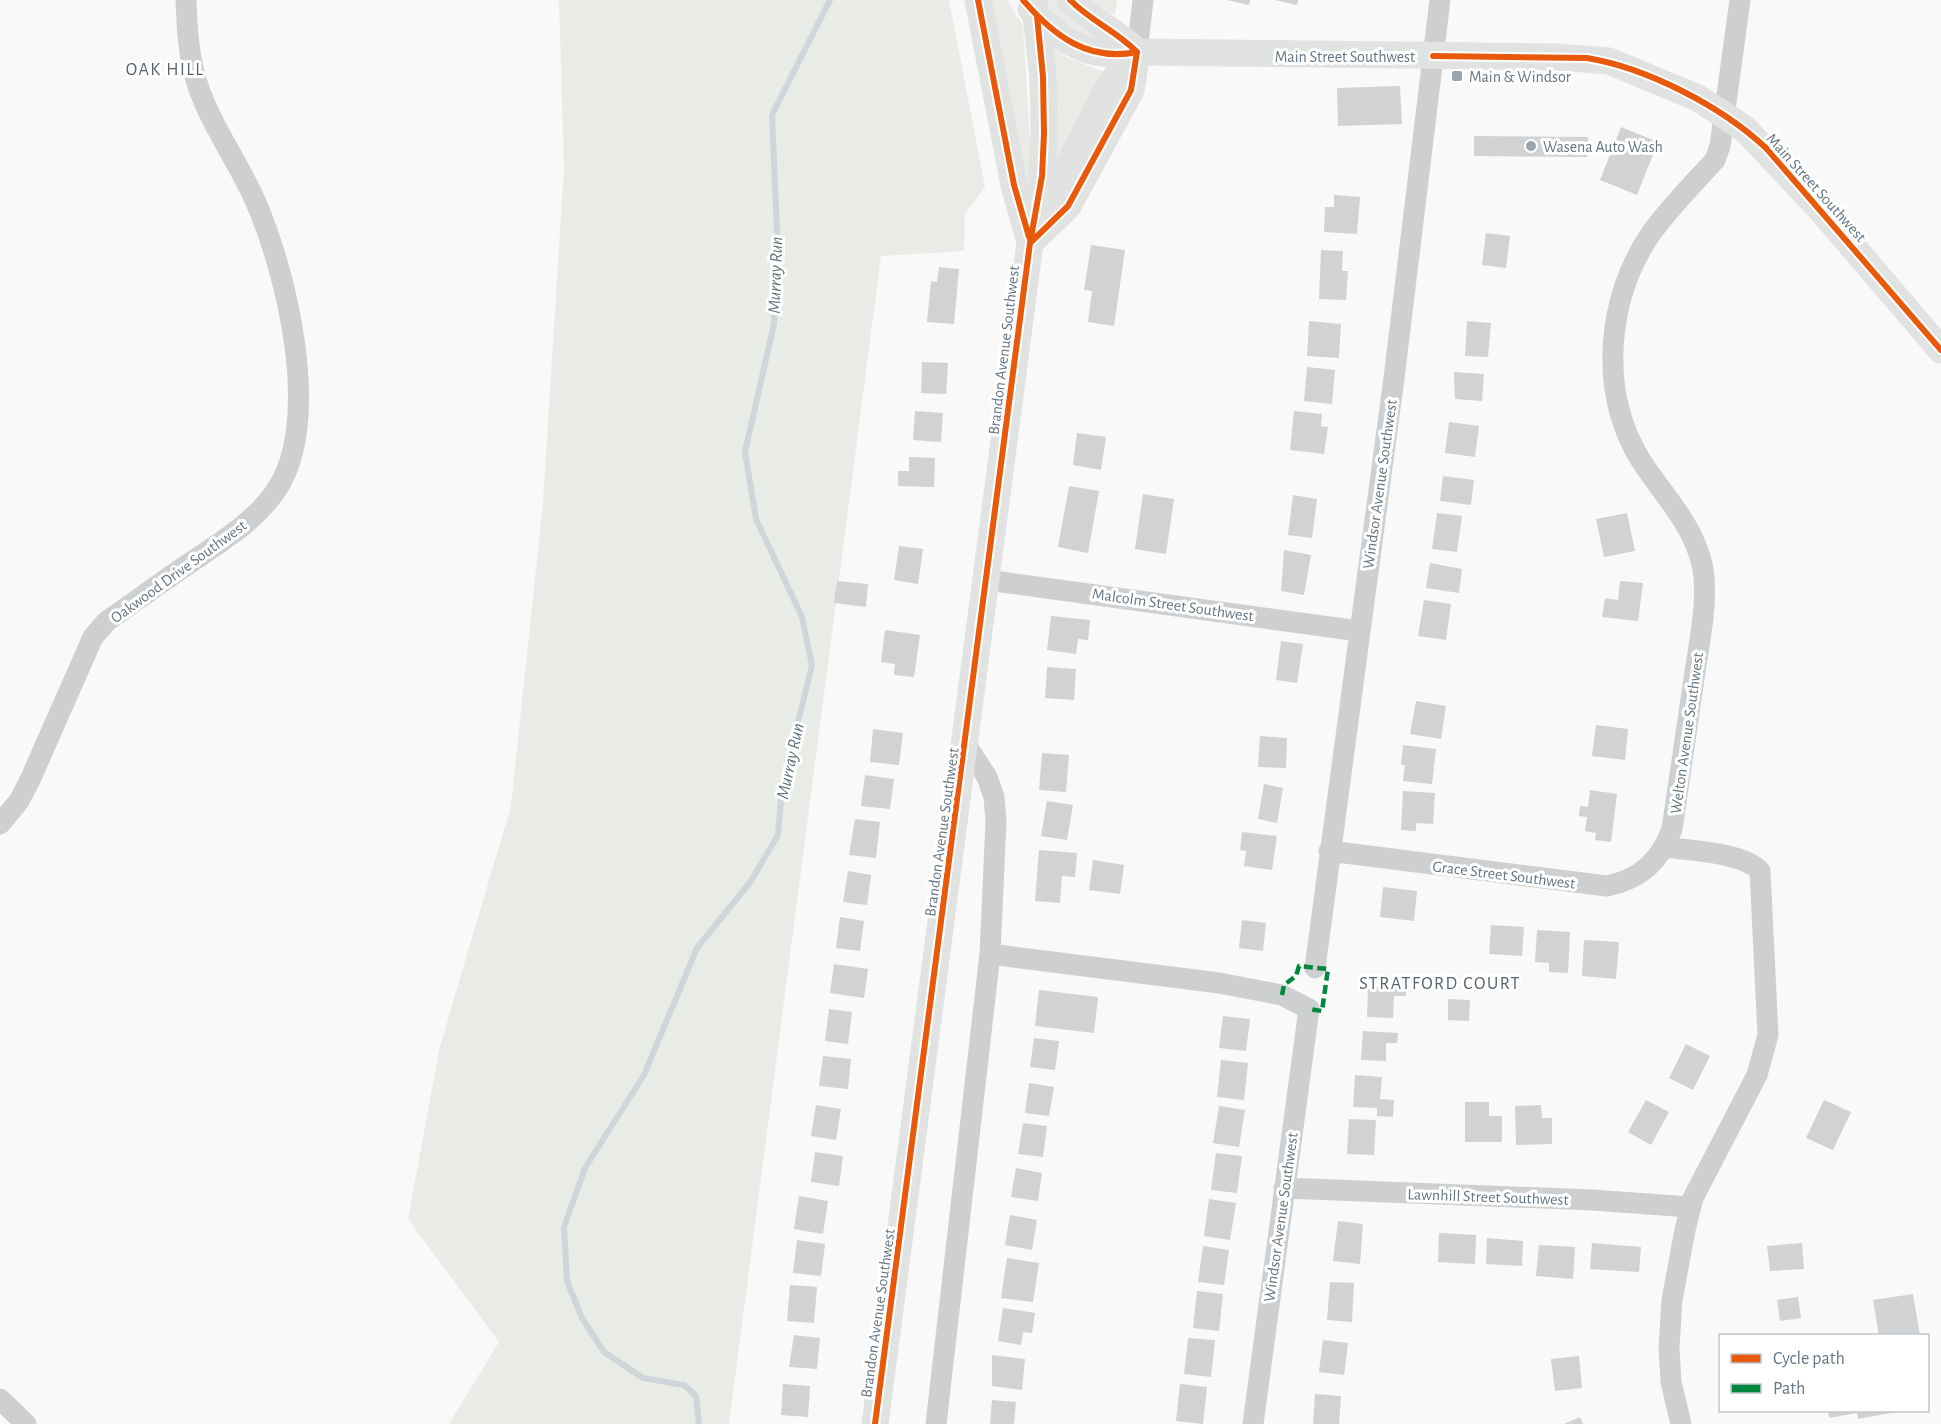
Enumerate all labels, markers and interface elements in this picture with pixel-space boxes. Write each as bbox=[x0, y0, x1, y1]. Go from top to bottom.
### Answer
street label: Main Street Southwest bbox=[1275, 49, 1415, 65]
district label: OAK HILL bbox=[126, 61, 204, 79]
marker: Main & Windsor bbox=[1450, 69, 1464, 83]
place label: Main & Windsor bbox=[1469, 69, 1572, 85]
street label: Main Street Southwest bbox=[1763, 130, 1869, 245]
marker: Wasena Auto Wash bbox=[1524, 139, 1538, 153]
place label: Wasena Auto Wash bbox=[1543, 139, 1663, 155]
water label: Murray Run bbox=[766, 236, 786, 314]
street label: Brandon Avenue Southwest bbox=[986, 265, 1022, 436]
street label: Windsor Avenue Southwest bbox=[1360, 398, 1400, 570]
street label: Oakwood Drive Southwest bbox=[108, 517, 249, 626]
street label: Malcolm Street Southwest bbox=[1091, 586, 1255, 624]
street label: Welton Avenue Southwest bbox=[1668, 651, 1706, 815]
water label: Murray Run bbox=[774, 722, 808, 801]
street label: Brandon Avenue Southwest bbox=[922, 747, 962, 918]
street label: Grace Street Southwest bbox=[1432, 858, 1576, 892]
district label: STRATFORD COURT bbox=[1359, 975, 1521, 993]
street label: Windsor Avenue Southwest bbox=[1261, 1131, 1301, 1303]
street label: Lawnhill Street Southwest bbox=[1407, 1186, 1569, 1208]
street label: Brandon Avenue Southwest bbox=[858, 1228, 898, 1399]
legend bbox=[1719, 1334, 1929, 1412]
text: Cycle path bbox=[1773, 1350, 1845, 1368]
text: Path bbox=[1773, 1380, 1805, 1398]

